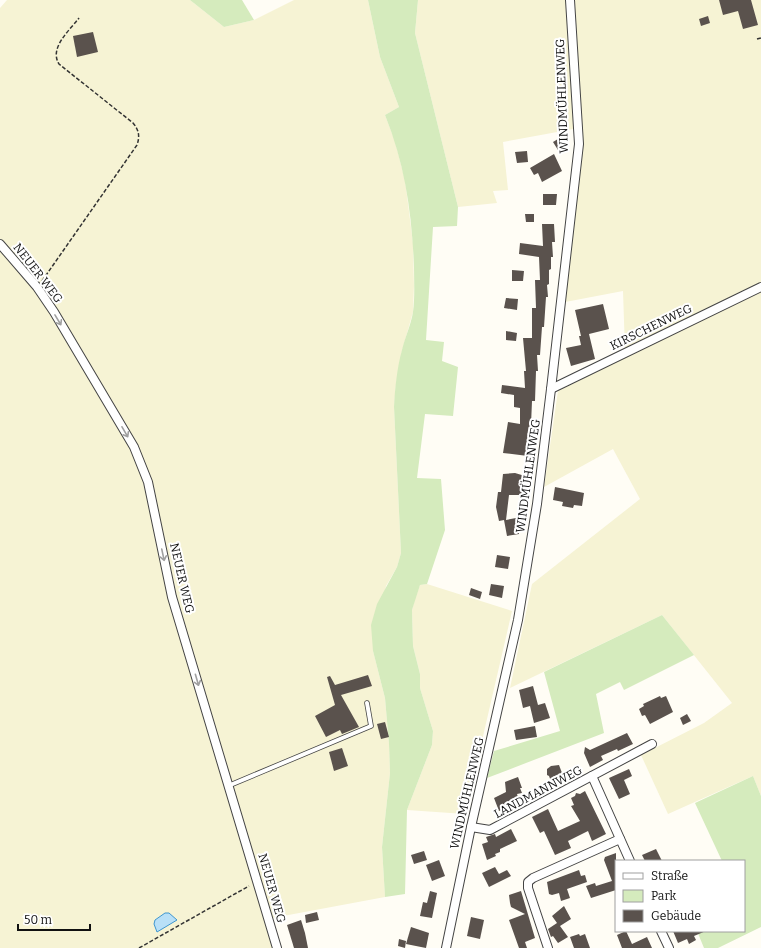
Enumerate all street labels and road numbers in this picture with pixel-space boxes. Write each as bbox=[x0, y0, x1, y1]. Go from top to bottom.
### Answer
street label: WINDMÜHLENWEG bbox=[552, 38, 571, 154]
street label: NEUER WEG bbox=[10, 240, 66, 306]
street label: KIRSCHENWEG bbox=[608, 301, 694, 353]
street label: WINDMÜHLENWEG bbox=[512, 418, 543, 534]
street label: NEUER WEG bbox=[167, 542, 197, 615]
street label: WINDMÜHLENWEG bbox=[446, 735, 487, 850]
street label: LANDMANNWEG bbox=[491, 763, 585, 821]
street label: NEUER WEG bbox=[255, 852, 289, 924]

